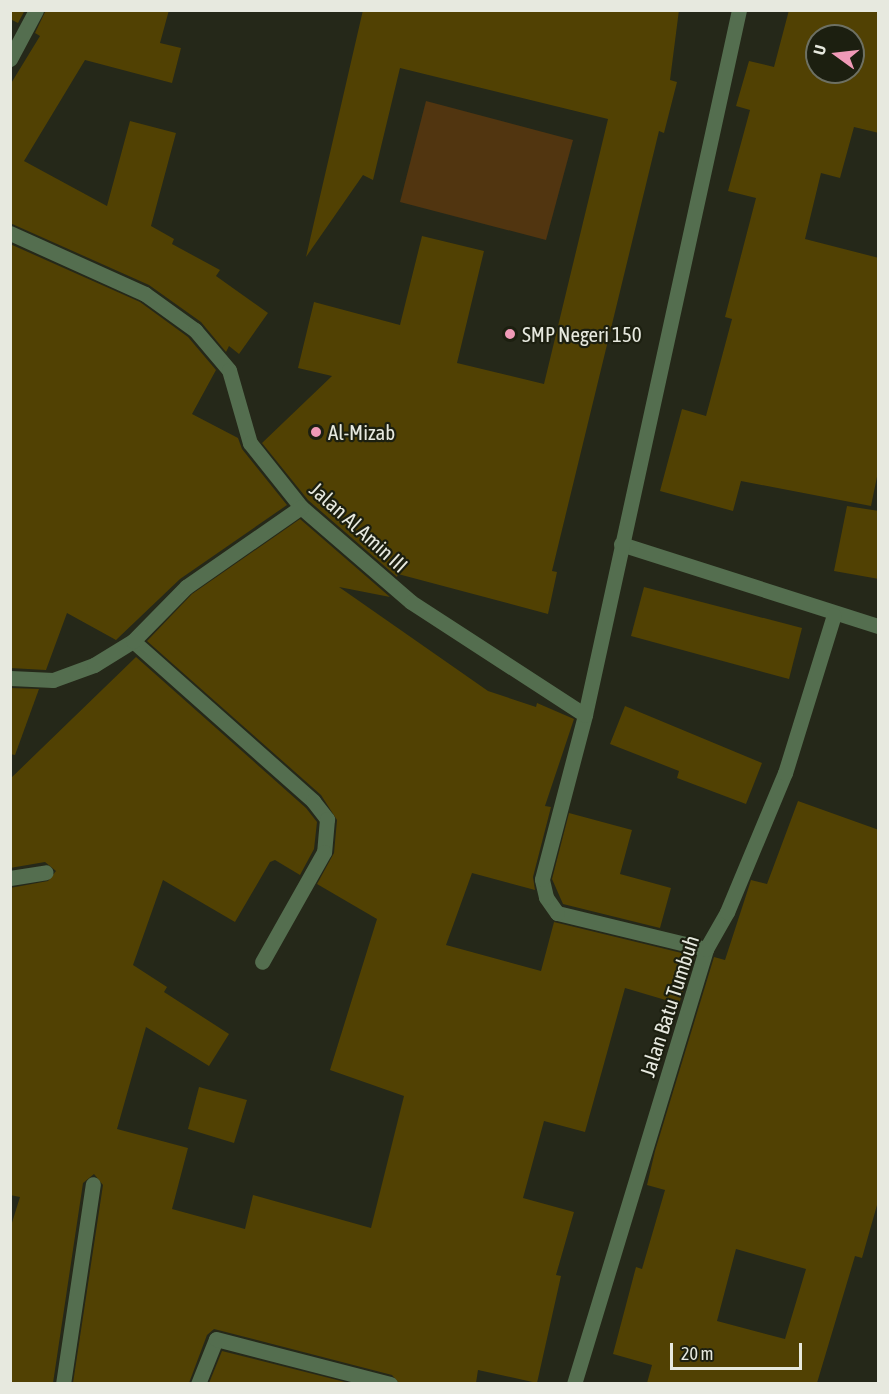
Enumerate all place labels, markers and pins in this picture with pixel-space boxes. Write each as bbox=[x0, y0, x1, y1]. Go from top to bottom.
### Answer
place label: SMP Negeri 150 bbox=[522, 321, 642, 347]
marker: SMP Negeri 150 bbox=[503, 327, 517, 341]
place label: Al-Mizab bbox=[328, 419, 395, 445]
marker: Al-Mizab bbox=[309, 425, 323, 439]

